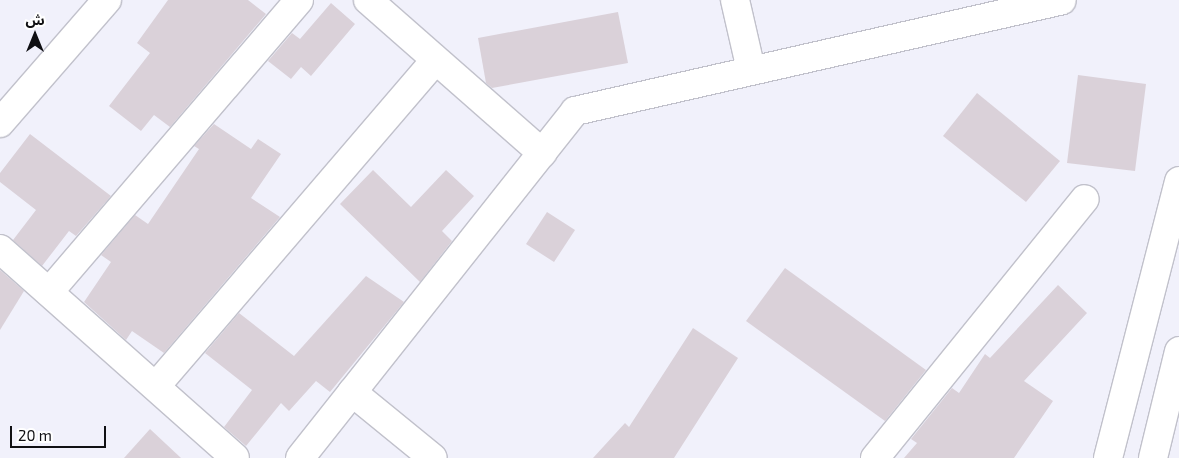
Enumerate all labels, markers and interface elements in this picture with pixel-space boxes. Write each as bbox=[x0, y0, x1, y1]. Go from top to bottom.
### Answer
north arrow bbox=[10, 10, 60, 60]
text: ش bbox=[25, 11, 45, 28]
scale bar bbox=[12, 416, 109, 448]
text: 20 m bbox=[18, 426, 52, 444]

